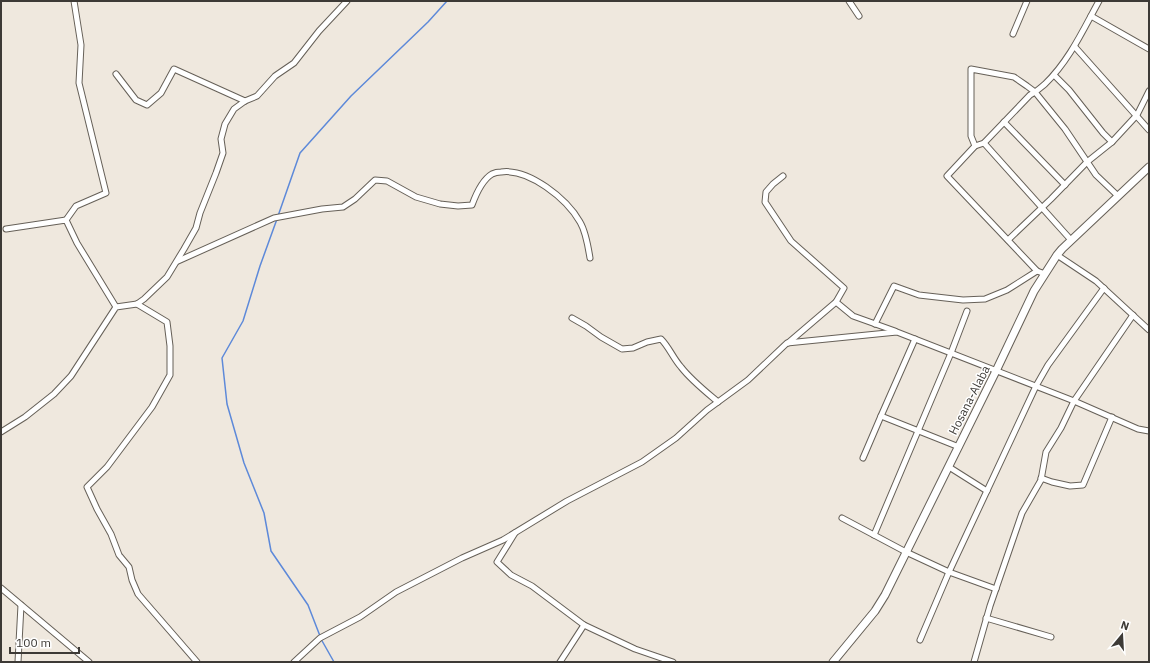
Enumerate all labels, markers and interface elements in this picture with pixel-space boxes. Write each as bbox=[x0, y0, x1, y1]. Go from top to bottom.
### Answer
street label: Hosana-Alaba bbox=[945, 362, 993, 437]
north arrow bbox=[1102, 615, 1142, 655]
text: N bbox=[1119, 618, 1131, 633]
scale bar bbox=[10, 629, 79, 655]
text: 100 m bbox=[16, 635, 51, 650]

